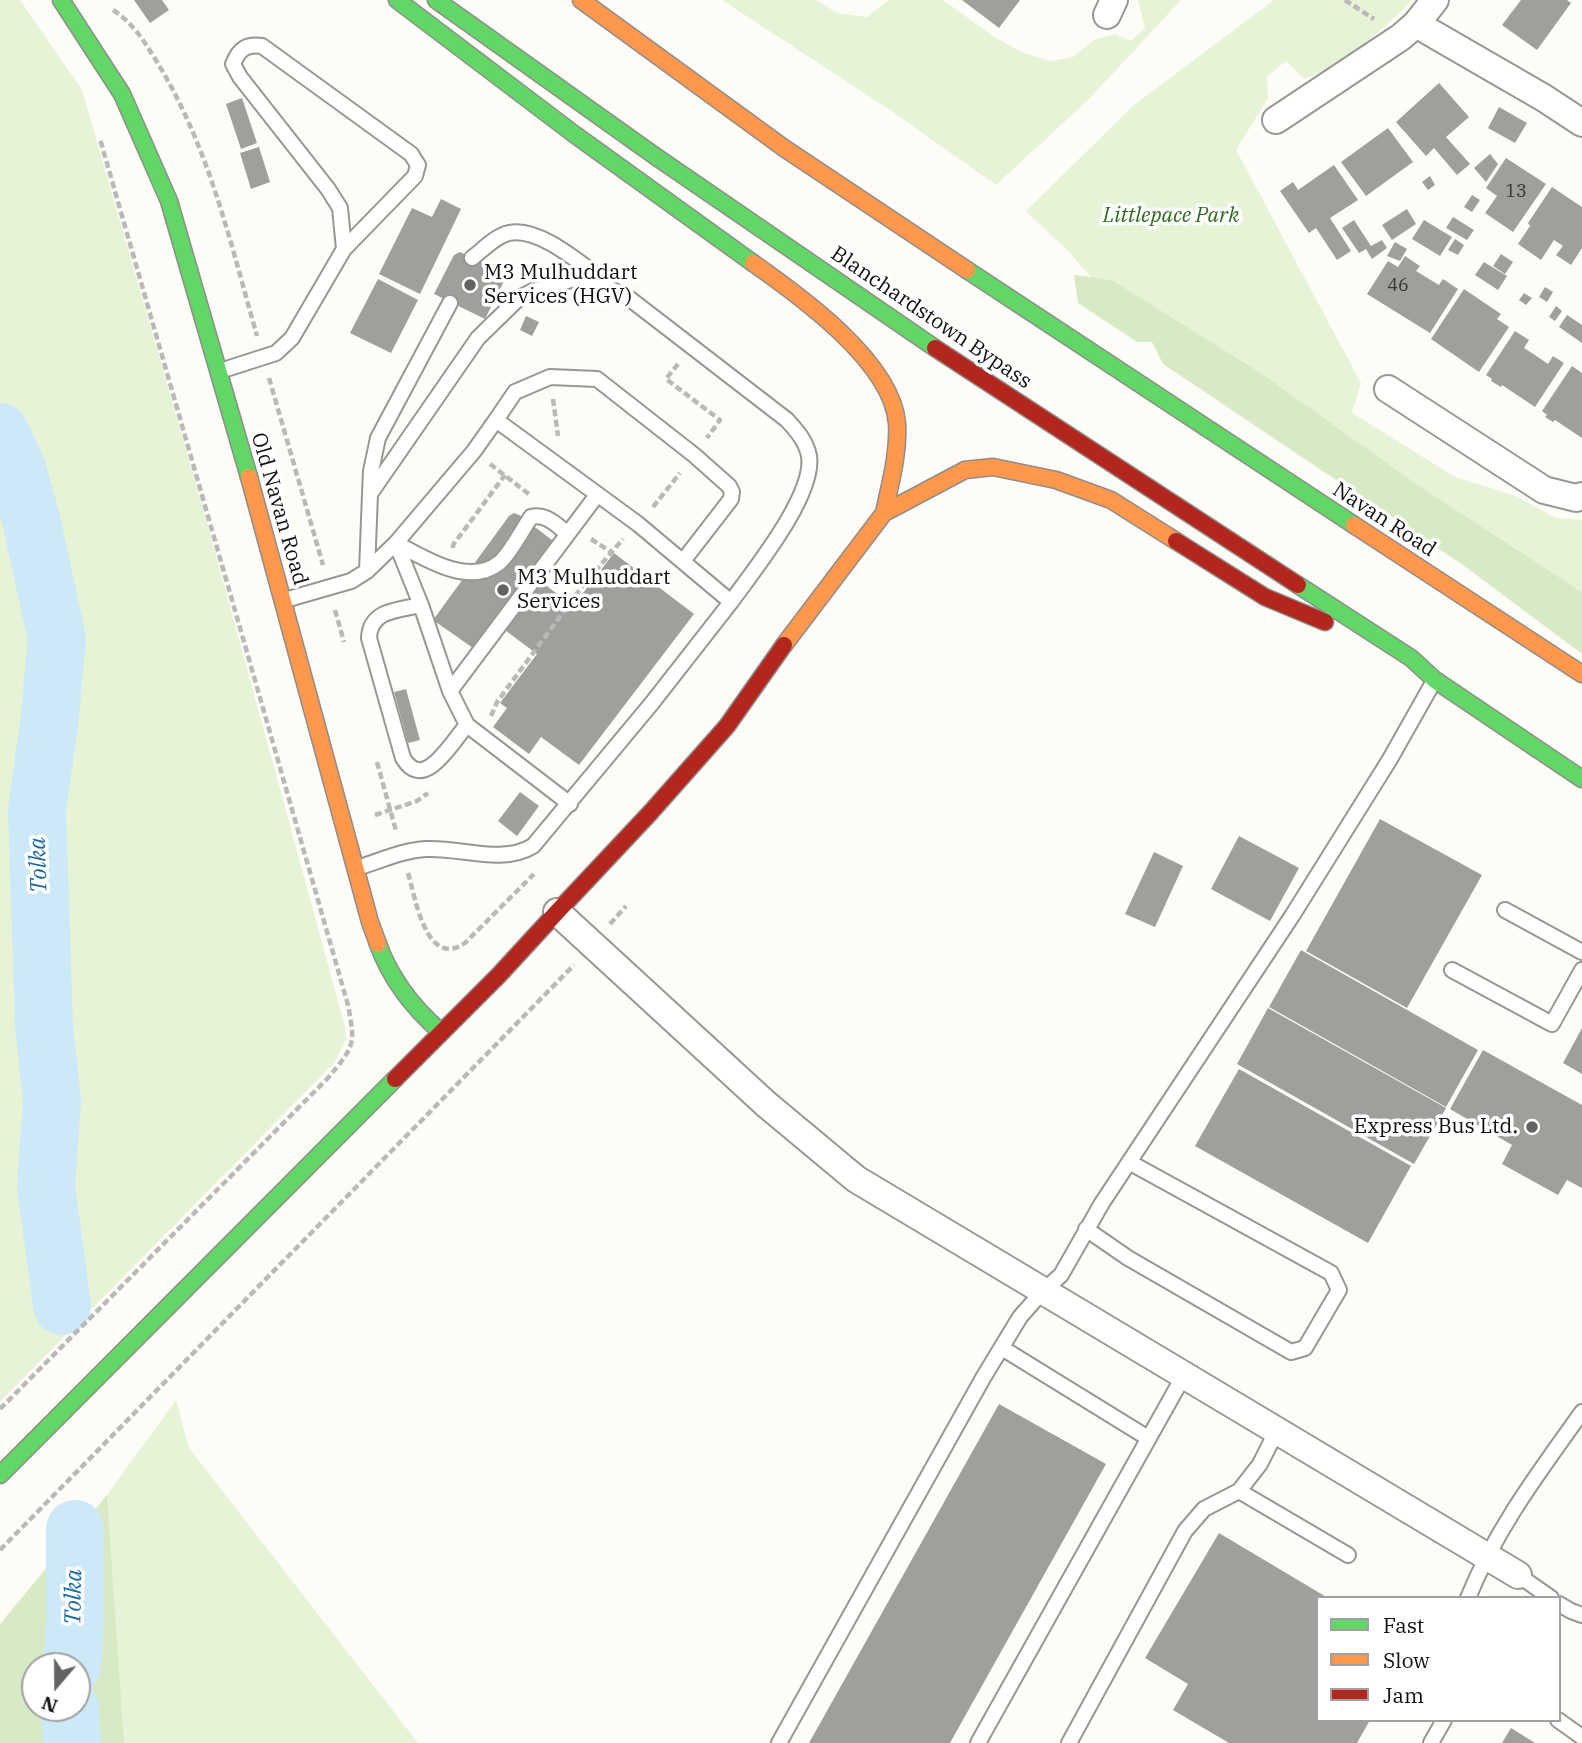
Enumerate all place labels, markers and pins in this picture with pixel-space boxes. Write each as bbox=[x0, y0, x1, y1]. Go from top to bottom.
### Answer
place label: M3 Mulhuddart Services (HGV) bbox=[484, 260, 637, 310]
marker: M3 Mulhuddart Services (HGV) bbox=[462, 277, 478, 293]
place label: M3 Mulhuddart Services bbox=[517, 565, 670, 615]
marker: M3 Mulhuddart Services bbox=[495, 582, 511, 598]
place label: Express Bus Ltd. bbox=[1354, 1114, 1518, 1140]
marker: Express Bus Ltd. bbox=[1524, 1119, 1540, 1135]

